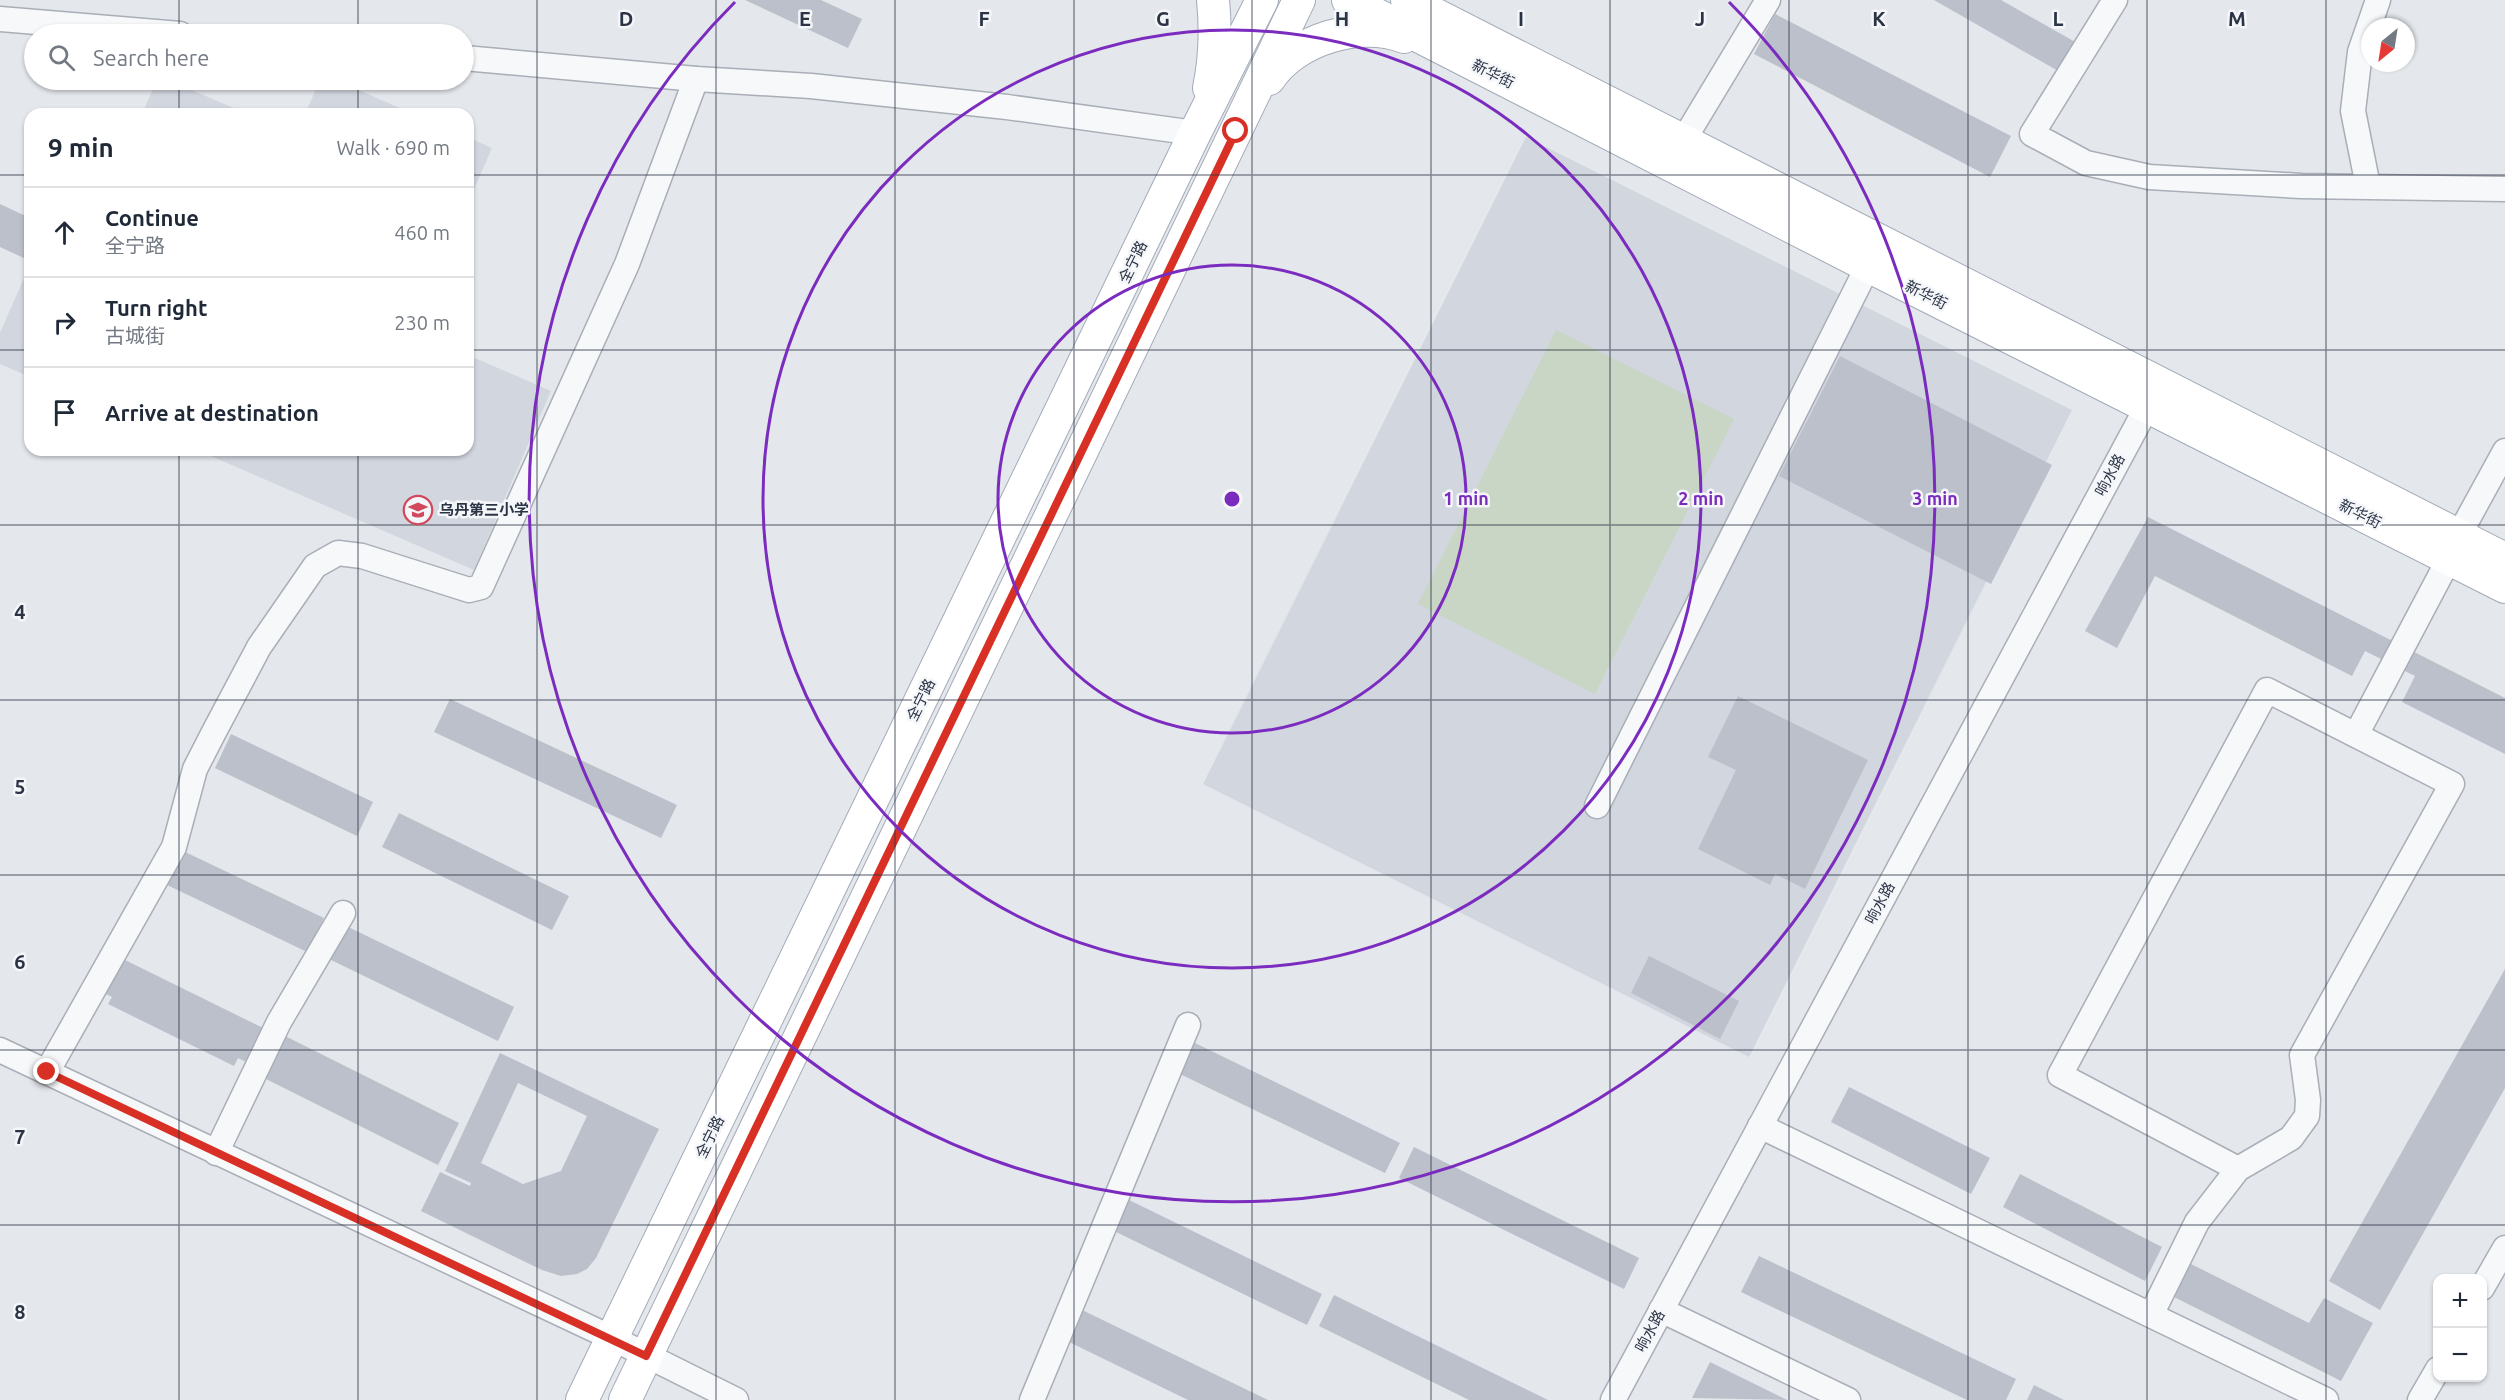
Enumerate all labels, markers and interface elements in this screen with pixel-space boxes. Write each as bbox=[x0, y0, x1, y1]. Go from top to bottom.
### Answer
text: D bbox=[619, 7, 633, 30]
text: E bbox=[799, 7, 811, 30]
text: F bbox=[978, 7, 990, 30]
text: G bbox=[1156, 7, 1170, 30]
text: H bbox=[1335, 7, 1349, 30]
text: I bbox=[1518, 7, 1524, 30]
text: J bbox=[1695, 7, 1705, 30]
text: K bbox=[1872, 7, 1886, 30]
text: L bbox=[2053, 7, 2064, 30]
text: M bbox=[2228, 7, 2246, 30]
north arrow bbox=[2361, 18, 2415, 72]
search box bbox=[24, 24, 474, 90]
icon: search bbox=[45, 41, 78, 74]
text: Search here bbox=[93, 45, 209, 70]
street label: 新华街 bbox=[1469, 56, 1517, 91]
route start bbox=[1222, 117, 1248, 143]
text: 9 min bbox=[48, 133, 114, 162]
text: Walk · 690 m bbox=[337, 136, 450, 159]
text: Continue bbox=[105, 205, 199, 230]
icon: ahead bbox=[48, 216, 81, 249]
text: 460 m bbox=[394, 221, 450, 244]
text: 全宁路 bbox=[105, 234, 165, 257]
street label: 全宁路 bbox=[1115, 238, 1150, 286]
street label: 新华街 bbox=[1902, 277, 1950, 312]
text: Turn right bbox=[105, 295, 207, 320]
icon: right bbox=[48, 306, 81, 339]
text: 230 m bbox=[394, 311, 450, 334]
text: 古城街 bbox=[105, 324, 165, 347]
icon: arrive bbox=[48, 396, 81, 429]
text: Arrive at destination bbox=[105, 400, 319, 425]
street label: 响水路 bbox=[2091, 451, 2128, 499]
text: 1 min bbox=[1443, 488, 1489, 508]
text: 2 min bbox=[1678, 488, 1724, 508]
text: 3 min bbox=[1912, 488, 1958, 508]
centre of rings bbox=[1222, 489, 1242, 509]
school or university icon: 乌丹第三小学 bbox=[402, 494, 434, 526]
street label: 新华街 bbox=[2336, 496, 2384, 531]
place label: 乌丹第三小学 bbox=[439, 501, 529, 518]
text: 4 bbox=[14, 600, 26, 623]
street label: 全宁路 bbox=[903, 676, 938, 724]
text: 5 bbox=[14, 775, 26, 798]
street label: 响水路 bbox=[1861, 879, 1898, 927]
text: 6 bbox=[14, 950, 26, 973]
route end bbox=[33, 1058, 59, 1084]
street label: 全宁路 bbox=[692, 1113, 727, 1161]
text: 7 bbox=[14, 1125, 26, 1148]
map controls bbox=[2433, 1274, 2487, 1382]
button: + bbox=[2433, 1274, 2487, 1328]
text: 8 bbox=[14, 1300, 26, 1323]
street label: 响水路 bbox=[1631, 1307, 1668, 1355]
button: − bbox=[2433, 1328, 2487, 1382]

